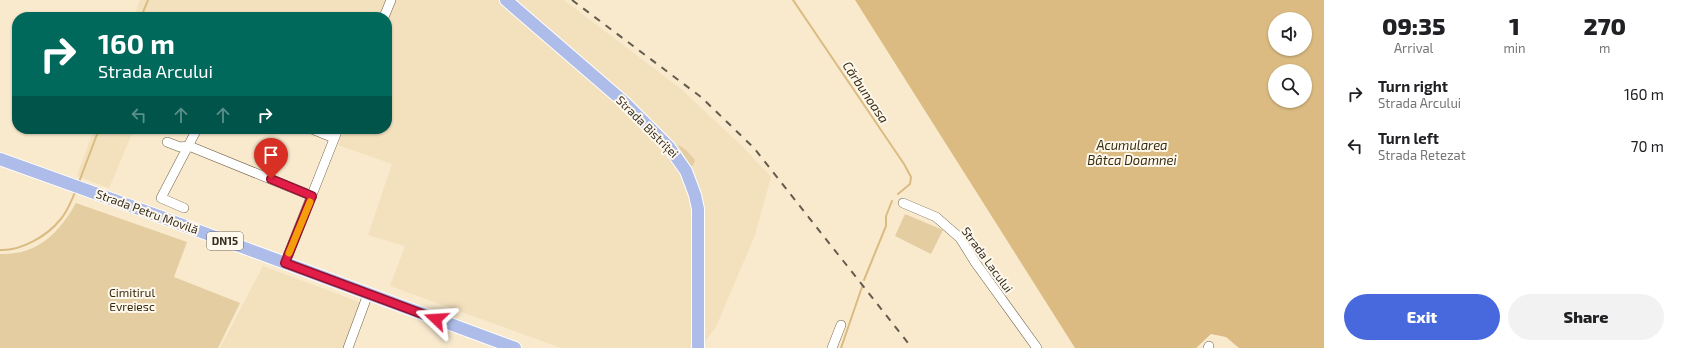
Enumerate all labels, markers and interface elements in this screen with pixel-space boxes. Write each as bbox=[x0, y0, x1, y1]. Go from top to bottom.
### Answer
text: 09:35 bbox=[1382, 11, 1445, 40]
text: 1 bbox=[1509, 11, 1520, 40]
text: 270 bbox=[1584, 11, 1626, 40]
map controls bbox=[1268, 12, 1312, 108]
button: sound bbox=[1268, 12, 1312, 56]
text: 160 m bbox=[98, 26, 175, 60]
icon: right bbox=[32, 28, 84, 80]
text: Arrival bbox=[1394, 40, 1433, 56]
text: min bbox=[1503, 40, 1526, 56]
text: m bbox=[1599, 40, 1610, 56]
water label: Cărbunoasa bbox=[839, 58, 893, 126]
text: Strada Arcului bbox=[98, 60, 213, 82]
button: search bbox=[1268, 64, 1312, 108]
text: Turn right bbox=[1378, 77, 1448, 95]
icon: right bbox=[1344, 83, 1366, 105]
text: 160 m bbox=[1624, 85, 1664, 103]
street label: Strada Bistriței bbox=[612, 92, 682, 162]
text: Strada Arcului bbox=[1378, 95, 1461, 111]
icon: left bbox=[128, 104, 150, 126]
icon: ahead bbox=[170, 104, 192, 126]
icon: ahead bbox=[212, 104, 234, 126]
icon: right bbox=[254, 104, 276, 126]
text: Turn left bbox=[1378, 129, 1439, 147]
icon: left bbox=[1344, 135, 1366, 157]
water label: Acumularea Bâtca Doamnei bbox=[1087, 137, 1177, 168]
text: 70 m bbox=[1631, 137, 1664, 155]
pin bbox=[254, 138, 288, 179]
icon: arrive bbox=[260, 144, 282, 166]
text: Strada Retezat bbox=[1378, 147, 1466, 163]
street label: Strada Petru Movilă bbox=[94, 186, 200, 236]
street label: Strada Lacului bbox=[959, 224, 1016, 295]
road number: DN15 bbox=[207, 232, 243, 250]
park label: Cimitirul Evreiesc bbox=[109, 285, 155, 313]
button: Exit bbox=[1344, 294, 1500, 340]
button: Share bbox=[1508, 294, 1664, 340]
position arrow bbox=[415, 298, 457, 340]

